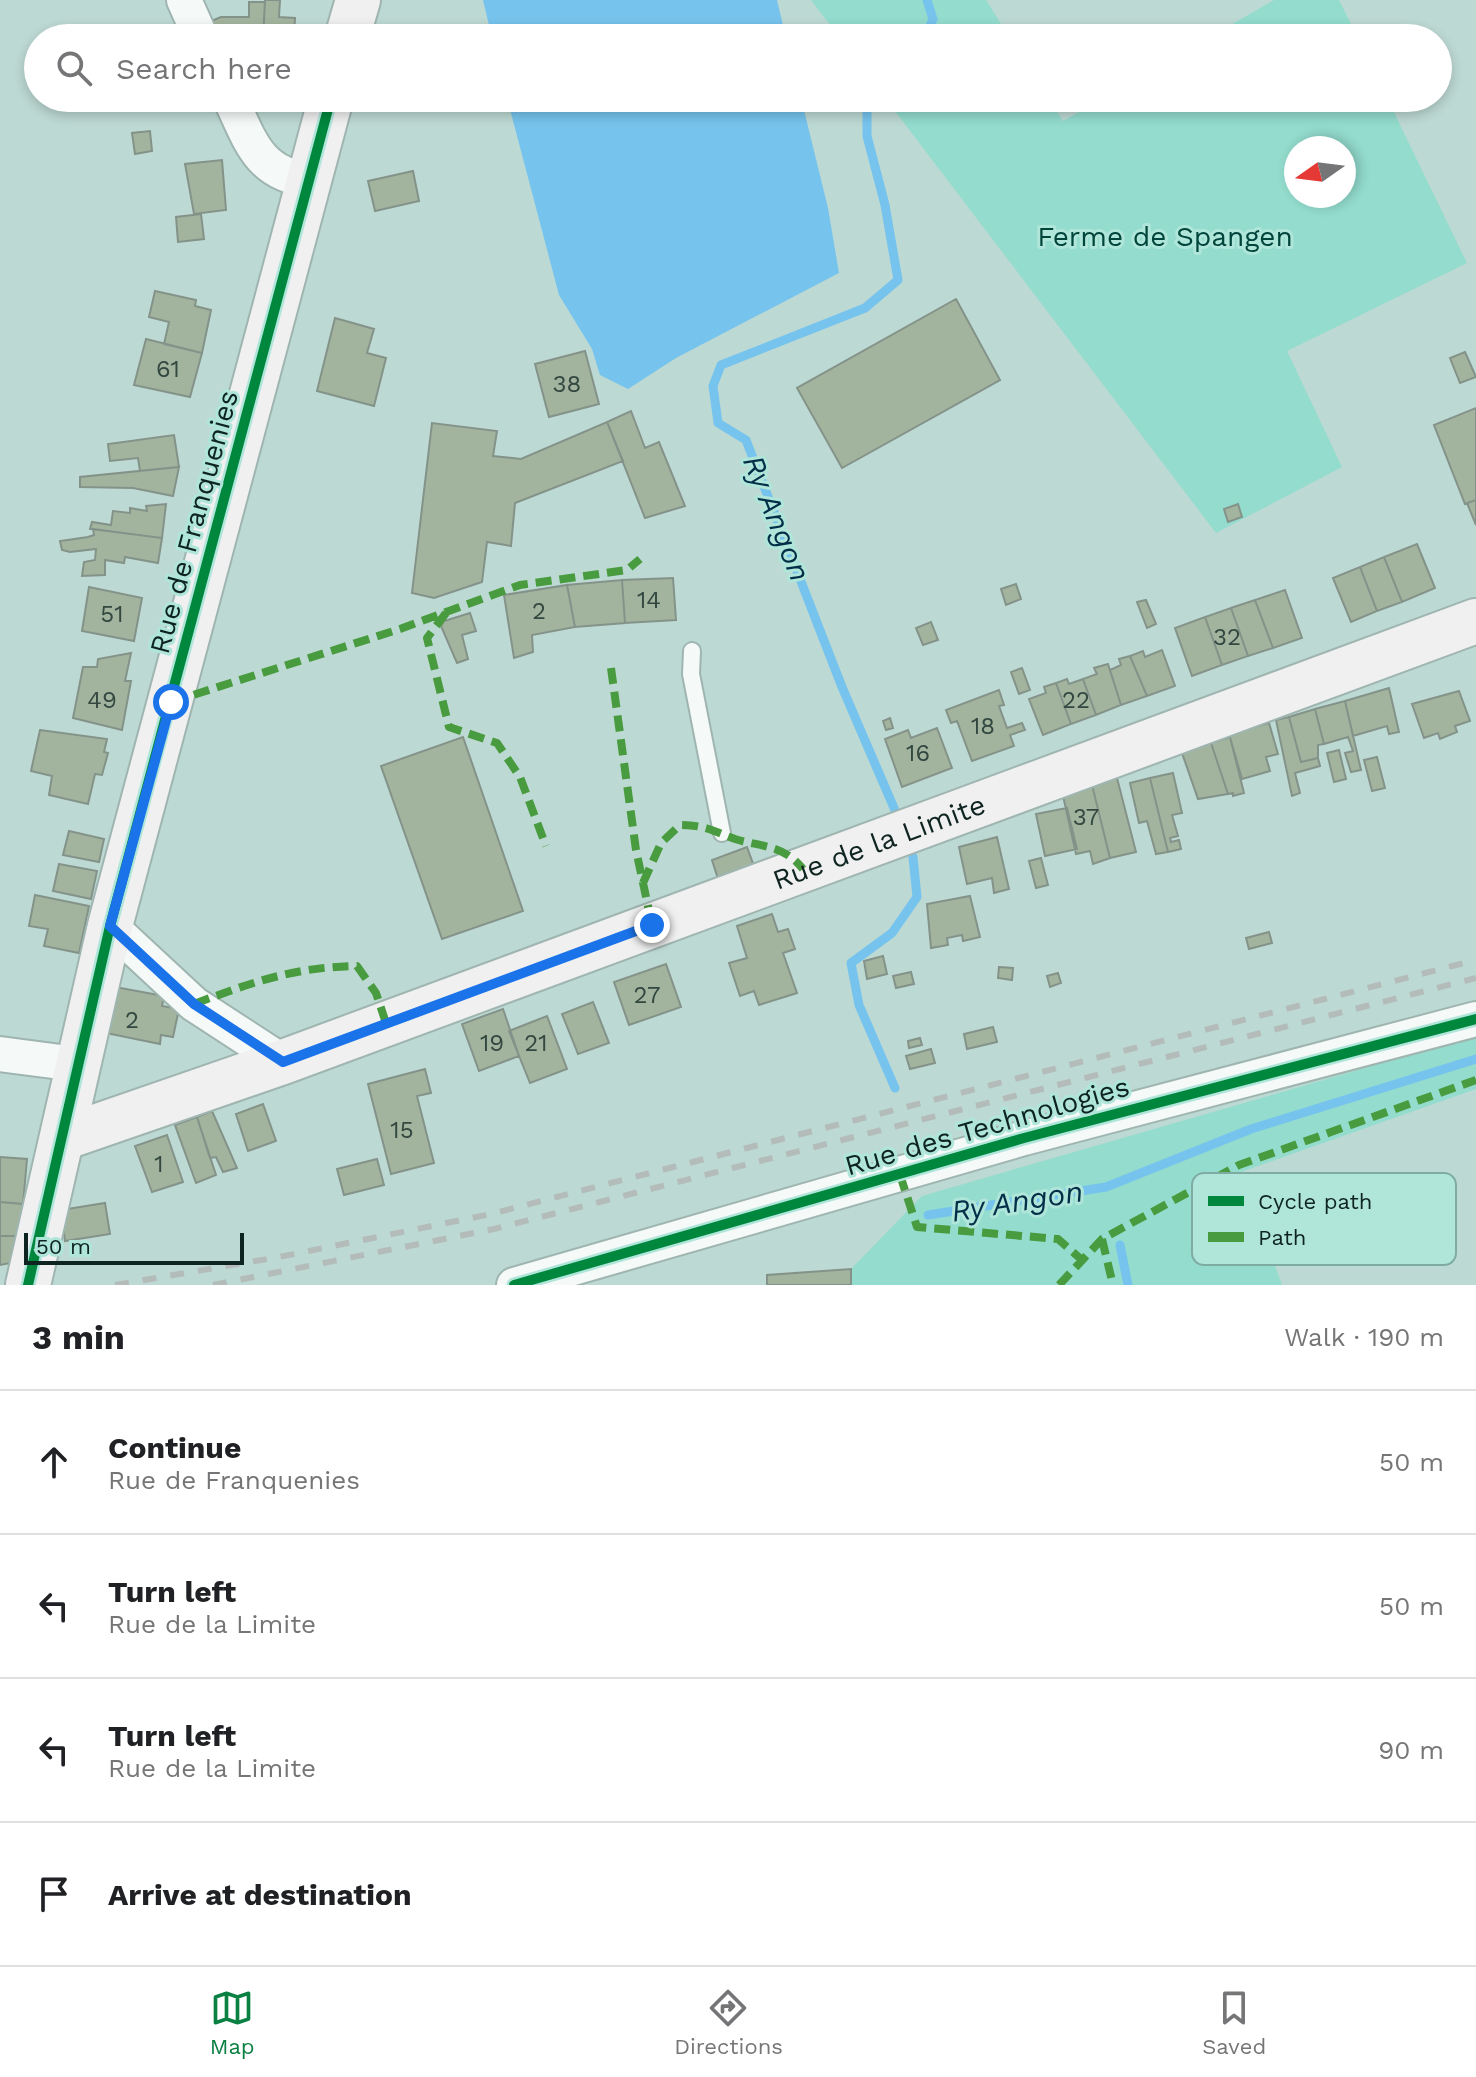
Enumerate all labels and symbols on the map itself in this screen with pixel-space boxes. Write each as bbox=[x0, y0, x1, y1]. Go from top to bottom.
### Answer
north arrow bbox=[1284, 136, 1356, 208]
park label: Ferme de Spangen bbox=[1037, 220, 1293, 253]
house number: 61 bbox=[156, 355, 180, 383]
house number: 38 bbox=[553, 370, 581, 398]
street label: Rue de Franquenies bbox=[143, 387, 245, 657]
water label: Ry Angon bbox=[736, 450, 818, 586]
house number: 14 bbox=[637, 586, 661, 614]
house number: 2 bbox=[532, 597, 546, 625]
house number: 51 bbox=[100, 600, 124, 628]
house number: 32 bbox=[1213, 623, 1241, 651]
route start bbox=[153, 684, 189, 720]
house number: 49 bbox=[87, 686, 117, 714]
house number: 22 bbox=[1062, 686, 1090, 714]
house number: 18 bbox=[971, 712, 995, 740]
house number: 16 bbox=[906, 739, 930, 767]
street label: Rue de la Limite bbox=[768, 787, 990, 896]
house number: 37 bbox=[1073, 803, 1099, 831]
route end bbox=[634, 907, 670, 943]
house number: 27 bbox=[634, 981, 660, 1009]
house number: 2 bbox=[125, 1006, 139, 1034]
house number: 19 bbox=[480, 1029, 504, 1057]
house number: 21 bbox=[524, 1029, 548, 1057]
street label: Rue des Technologies bbox=[841, 1070, 1133, 1182]
house number: 15 bbox=[390, 1116, 414, 1144]
house number: 1 bbox=[154, 1150, 164, 1178]
water label: Ry Angon bbox=[949, 1173, 1085, 1229]
legend bbox=[1192, 1173, 1456, 1265]
text: Cycle path bbox=[1258, 1189, 1372, 1214]
text: Path bbox=[1258, 1225, 1306, 1250]
scale bar bbox=[24, 1229, 244, 1265]

